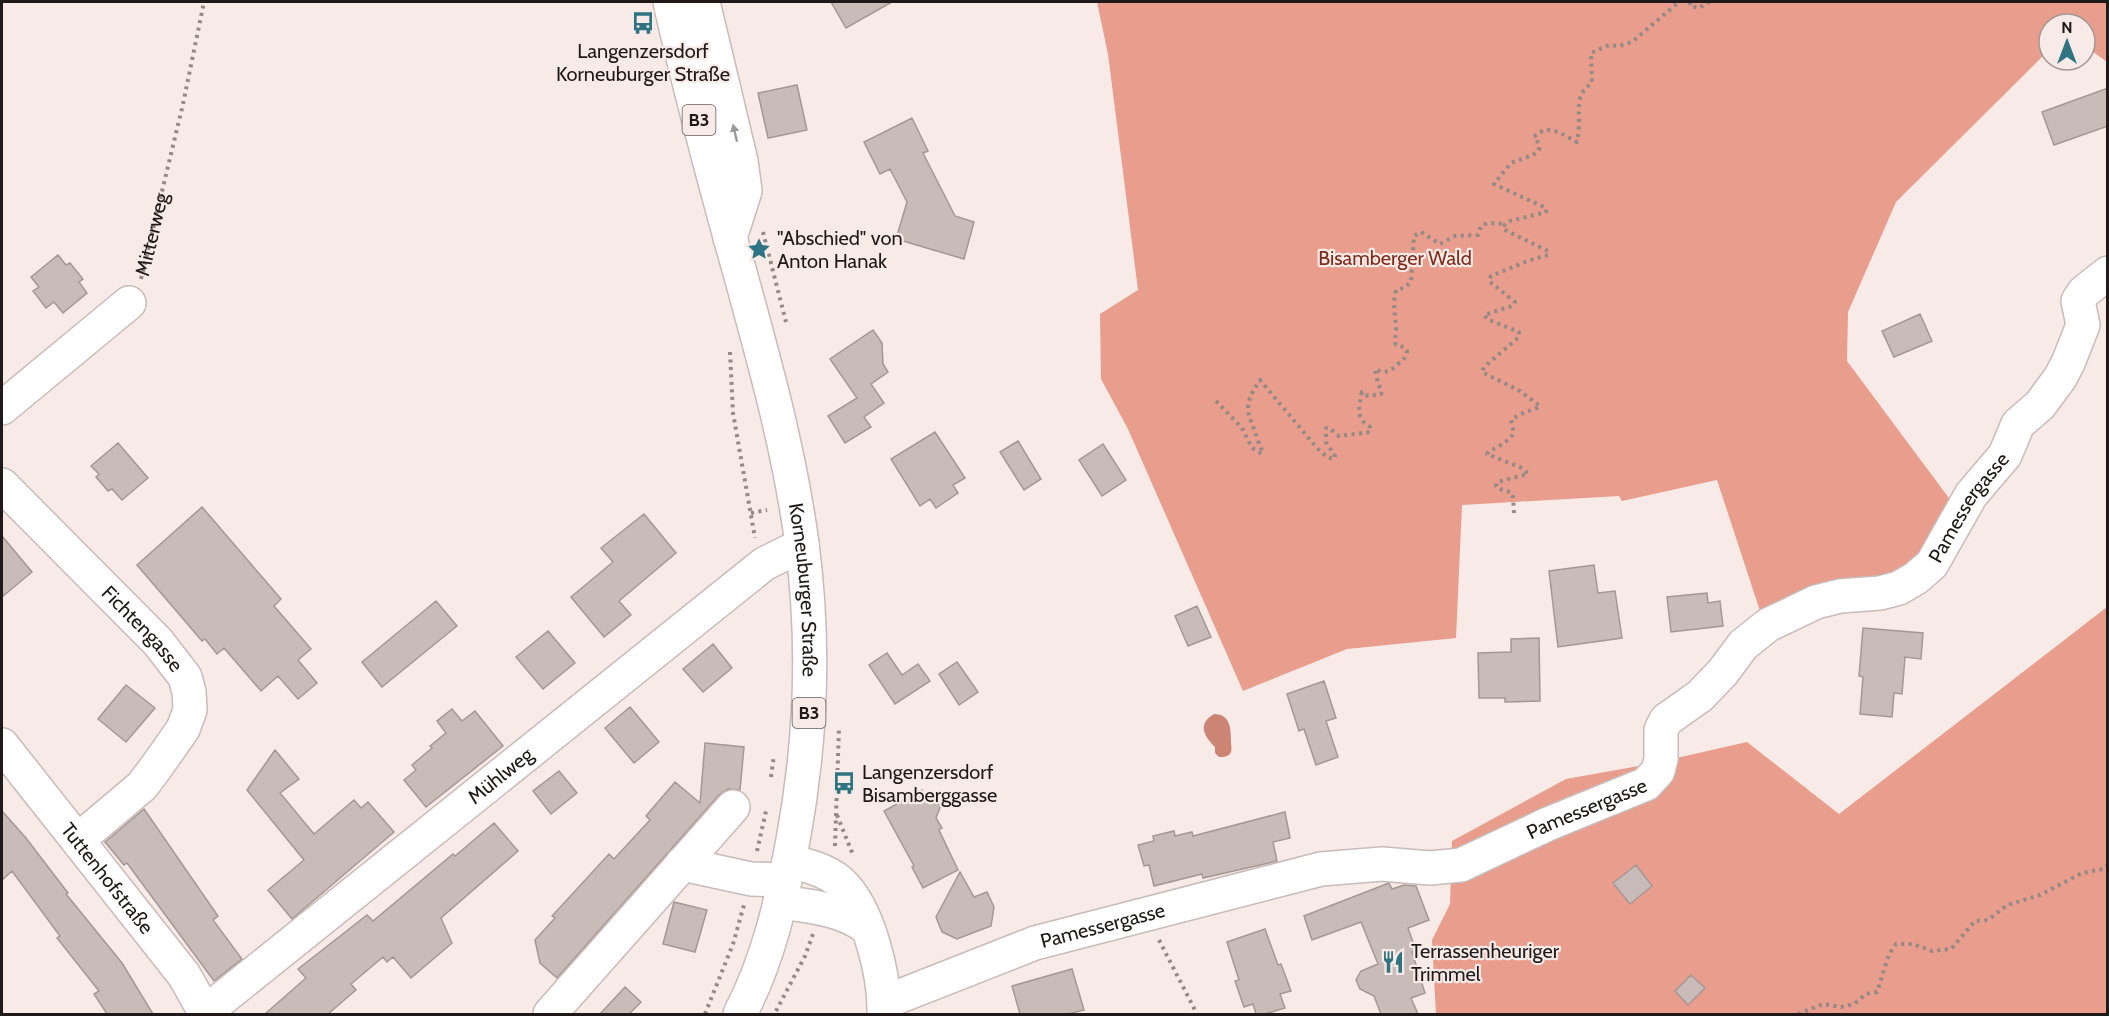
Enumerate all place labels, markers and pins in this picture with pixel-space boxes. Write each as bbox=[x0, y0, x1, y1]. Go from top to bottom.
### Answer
bus stop icon: Langenzersdorf Korneuburger Straße bbox=[630, 10, 656, 36]
place label: Langenzersdorf Korneuburger Straße bbox=[556, 39, 730, 86]
place label: "Abschied" von Anton Hanak bbox=[777, 226, 903, 273]
place icon: "Abschied" von Anton Hanak bbox=[746, 236, 772, 262]
place label: Langenzersdorf Bisamberggasse bbox=[862, 760, 997, 807]
bus stop icon: Langenzersdorf Bisamberggasse bbox=[831, 770, 857, 796]
place label: Terrassenheuriger Trimmel bbox=[1411, 939, 1560, 986]
restaurant icon: Terrassenheuriger Trimmel bbox=[1380, 949, 1406, 975]

